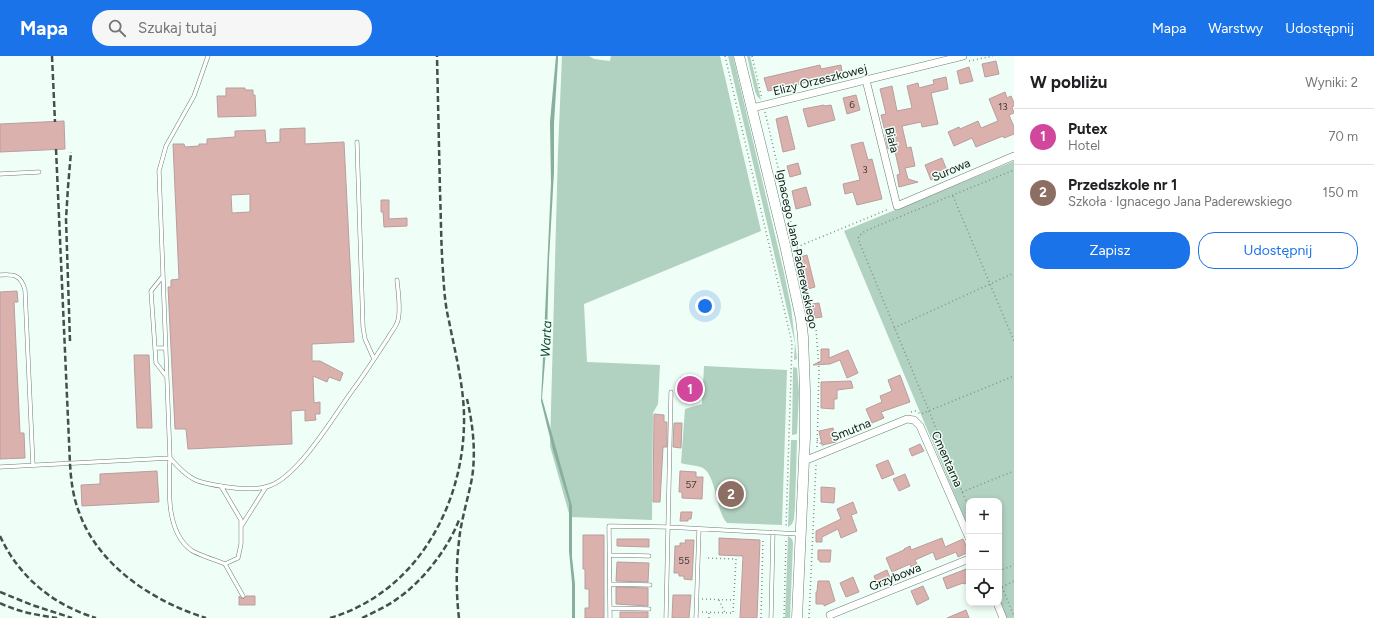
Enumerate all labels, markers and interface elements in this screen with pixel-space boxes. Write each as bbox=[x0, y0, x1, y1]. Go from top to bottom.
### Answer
search box bbox=[92, 10, 372, 46]
text: Mapa bbox=[20, 17, 68, 40]
icon: search bbox=[106, 17, 128, 39]
text: Szukaj tutaj bbox=[138, 19, 217, 37]
text: Mapa bbox=[1152, 20, 1186, 37]
text: Warstwy bbox=[1208, 20, 1263, 37]
text: Udostępnij bbox=[1285, 20, 1354, 37]
street label: Elizy Orzeszkowej bbox=[771, 62, 869, 98]
text: W pobliżu bbox=[1030, 72, 1107, 92]
text: Wyniki: 2 bbox=[1305, 75, 1358, 90]
house number: 6 bbox=[849, 98, 855, 111]
house number: 13 bbox=[998, 100, 1008, 113]
text: Putex bbox=[1068, 120, 1108, 138]
street label: Biała bbox=[882, 126, 902, 154]
text: 1 bbox=[1040, 129, 1046, 144]
text: 70 m bbox=[1328, 129, 1358, 144]
text: Hotel bbox=[1068, 138, 1100, 153]
street label: Surowa bbox=[930, 156, 972, 184]
house number: 3 bbox=[862, 163, 868, 176]
street label: Ignacego Jana Paderewskiego bbox=[773, 168, 821, 330]
text: Przedszkole nr 1 bbox=[1068, 176, 1177, 194]
text: 2 bbox=[1039, 185, 1047, 200]
text: 150 m bbox=[1323, 185, 1358, 200]
text: Szkoła · Ignacego Jana Paderewskiego bbox=[1068, 194, 1292, 209]
button: Zapisz bbox=[1030, 232, 1190, 269]
button: Udostępnij bbox=[1198, 232, 1358, 269]
your location bbox=[695, 296, 715, 316]
water label: Warta bbox=[538, 320, 554, 358]
pin: 1 bbox=[677, 374, 703, 404]
street label: Smutna bbox=[829, 416, 873, 444]
street label: Cmentarna bbox=[928, 429, 966, 489]
house number: 57 bbox=[685, 478, 697, 491]
pin: 2 bbox=[718, 479, 744, 509]
map controls bbox=[966, 498, 1002, 606]
button: + bbox=[966, 498, 1002, 534]
button: − bbox=[966, 534, 1002, 570]
house number: 55 bbox=[678, 554, 690, 567]
street label: Grzybowa bbox=[867, 560, 923, 594]
button: locate bbox=[966, 570, 1002, 606]

